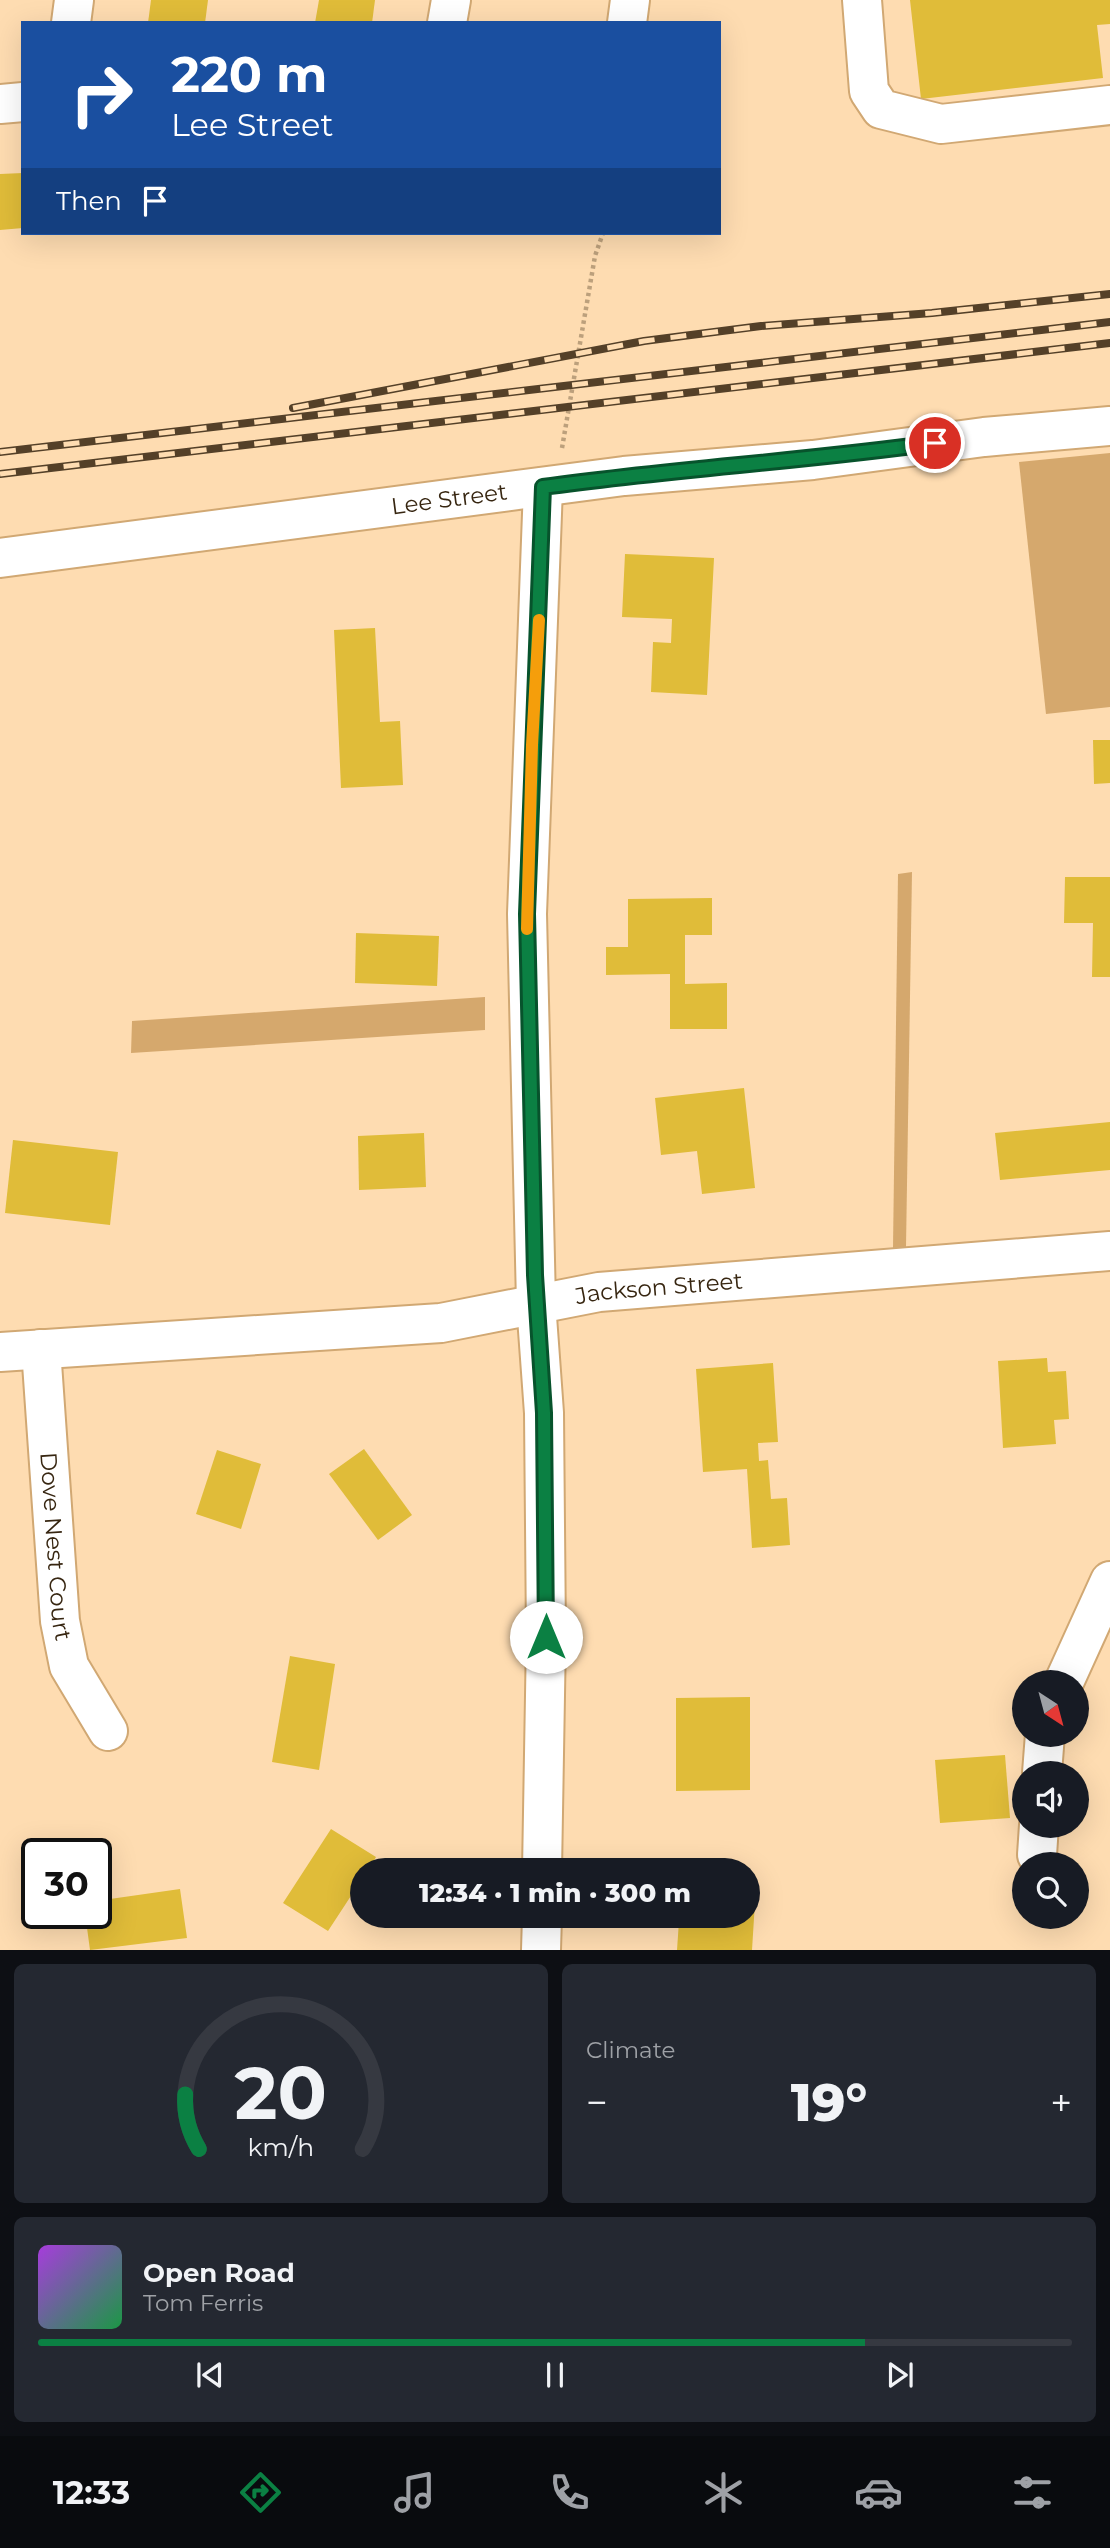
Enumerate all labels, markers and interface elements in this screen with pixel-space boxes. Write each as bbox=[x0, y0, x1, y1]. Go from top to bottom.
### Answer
text: 220 m bbox=[171, 45, 327, 104]
icon: right bbox=[56, 49, 147, 140]
text: Lee Street bbox=[171, 105, 333, 144]
icon: arrive bbox=[136, 182, 174, 220]
text: Then bbox=[56, 185, 122, 217]
pin bbox=[905, 413, 965, 473]
icon: arrive bbox=[916, 424, 954, 462]
street label: Lee Street bbox=[389, 477, 509, 520]
street label: Jackson Street bbox=[572, 1267, 744, 1311]
street label: Dove Nest Court bbox=[34, 1451, 78, 1643]
position arrow bbox=[509, 1600, 583, 1674]
north arrow bbox=[1012, 1670, 1088, 1746]
map controls bbox=[1012, 1670, 1089, 1929]
button: sound bbox=[1012, 1761, 1089, 1838]
speed limit sign: 30 bbox=[21, 1838, 112, 1929]
button: search bbox=[1012, 1852, 1089, 1929]
text: 12:34 · 1 min · 300 m bbox=[419, 1877, 691, 1909]
text: Climate bbox=[586, 2036, 675, 2064]
text: 20 bbox=[235, 2050, 327, 2138]
text: 19° bbox=[791, 2071, 867, 2134]
text: − bbox=[586, 2079, 608, 2126]
text: + bbox=[1050, 2079, 1072, 2126]
text: km/h bbox=[248, 2132, 314, 2162]
text: Open Road bbox=[143, 2257, 295, 2289]
text: Tom Ferris bbox=[143, 2289, 263, 2317]
icon: previous bbox=[191, 2356, 229, 2394]
icon: pause bbox=[536, 2356, 574, 2394]
icon: next bbox=[881, 2356, 919, 2394]
icon: directions bbox=[236, 2468, 285, 2517]
icon: music bbox=[390, 2468, 439, 2517]
icon: phone bbox=[545, 2468, 594, 2517]
icon: climate bbox=[699, 2468, 748, 2517]
icon: car bbox=[854, 2468, 903, 2517]
icon: filters bbox=[1008, 2468, 1057, 2517]
text: 12:33 bbox=[53, 2473, 130, 2512]

